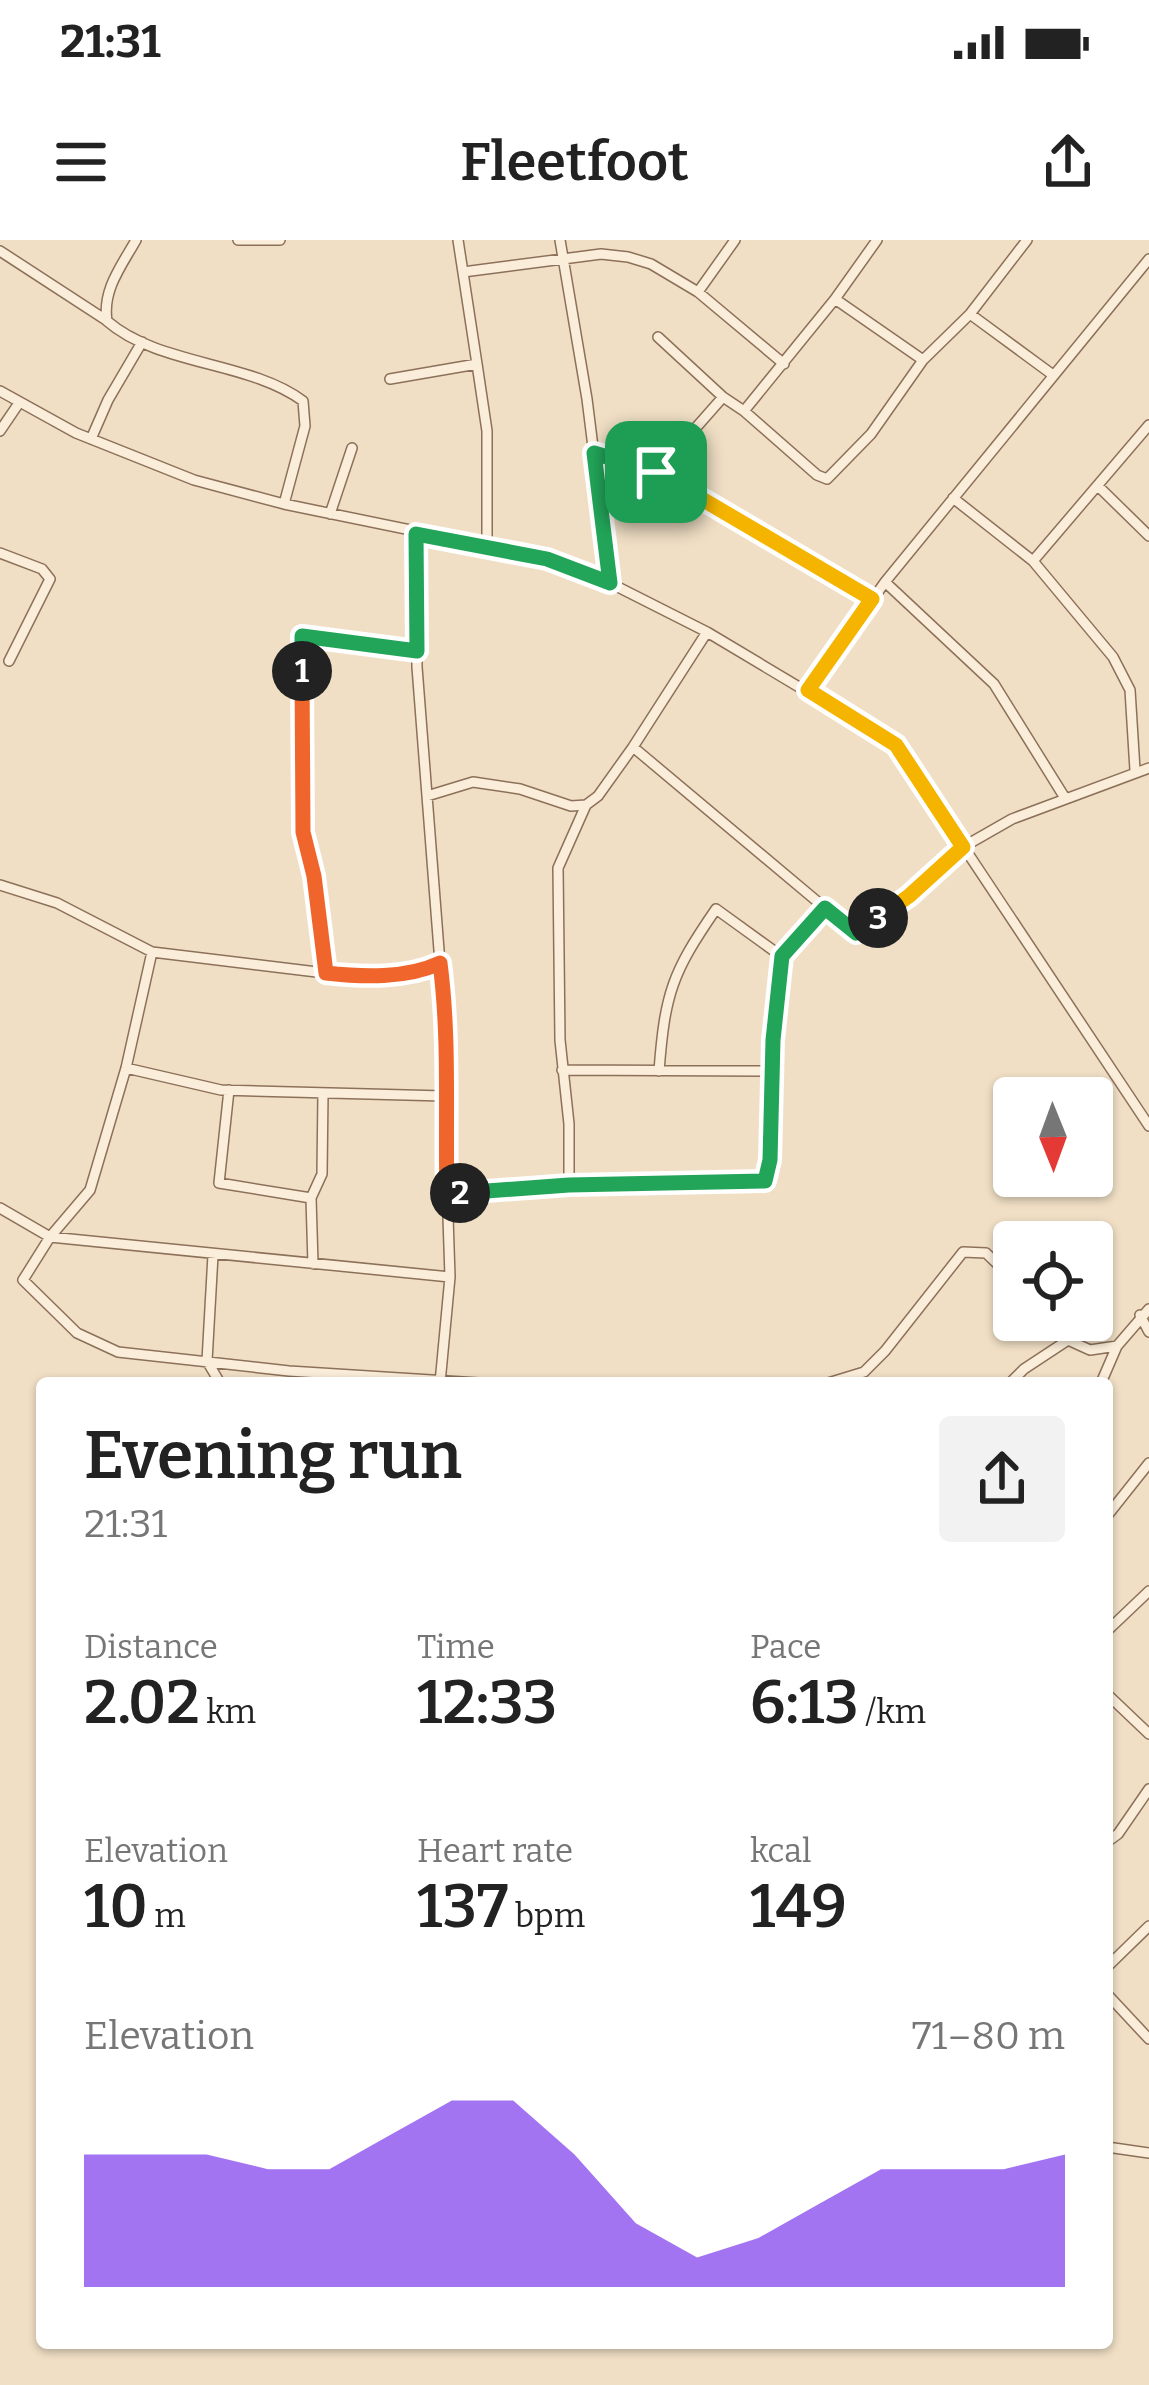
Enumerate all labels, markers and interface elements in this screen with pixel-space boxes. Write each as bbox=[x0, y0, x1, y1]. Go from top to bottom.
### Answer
text: 21:31 bbox=[60, 15, 161, 69]
icon: menu bbox=[48, 129, 114, 195]
icon: share bbox=[1035, 129, 1101, 195]
text: Fleetfoot bbox=[460, 130, 689, 194]
pin bbox=[605, 421, 707, 523]
icon: arrive bbox=[623, 439, 689, 505]
pin: 1 bbox=[272, 641, 332, 701]
text: 1 bbox=[295, 651, 309, 691]
pin: 3 bbox=[848, 888, 908, 948]
text: 3 bbox=[868, 898, 888, 938]
north arrow bbox=[993, 1077, 1113, 1197]
map controls bbox=[993, 1077, 1113, 1341]
pin: 2 bbox=[430, 1163, 490, 1223]
text: 2 bbox=[451, 1173, 469, 1213]
button: locate bbox=[993, 1221, 1113, 1341]
text: Evening run bbox=[84, 1416, 462, 1495]
button: share bbox=[939, 1416, 1065, 1542]
text: 21:31 bbox=[84, 1501, 167, 1547]
text: Distance bbox=[84, 1627, 218, 1667]
text: Time bbox=[417, 1627, 495, 1667]
text: Pace bbox=[750, 1627, 821, 1667]
text: 2.02 bbox=[84, 1667, 200, 1739]
text: 12:33 bbox=[417, 1667, 557, 1739]
text: 6:13 bbox=[750, 1667, 859, 1739]
text: km bbox=[200, 1692, 256, 1732]
text: /km bbox=[859, 1692, 926, 1732]
text: Elevation bbox=[84, 1831, 228, 1871]
text: Heart rate bbox=[417, 1831, 573, 1871]
text: kcal bbox=[750, 1831, 811, 1871]
text: 10 bbox=[84, 1871, 148, 1943]
text: 137 bbox=[417, 1871, 508, 1943]
text: 149 bbox=[750, 1871, 847, 1943]
text: m bbox=[148, 1896, 186, 1936]
text: bpm bbox=[508, 1896, 585, 1936]
text: Elevation bbox=[84, 2013, 254, 2059]
text: 71–80 m bbox=[912, 2013, 1065, 2059]

